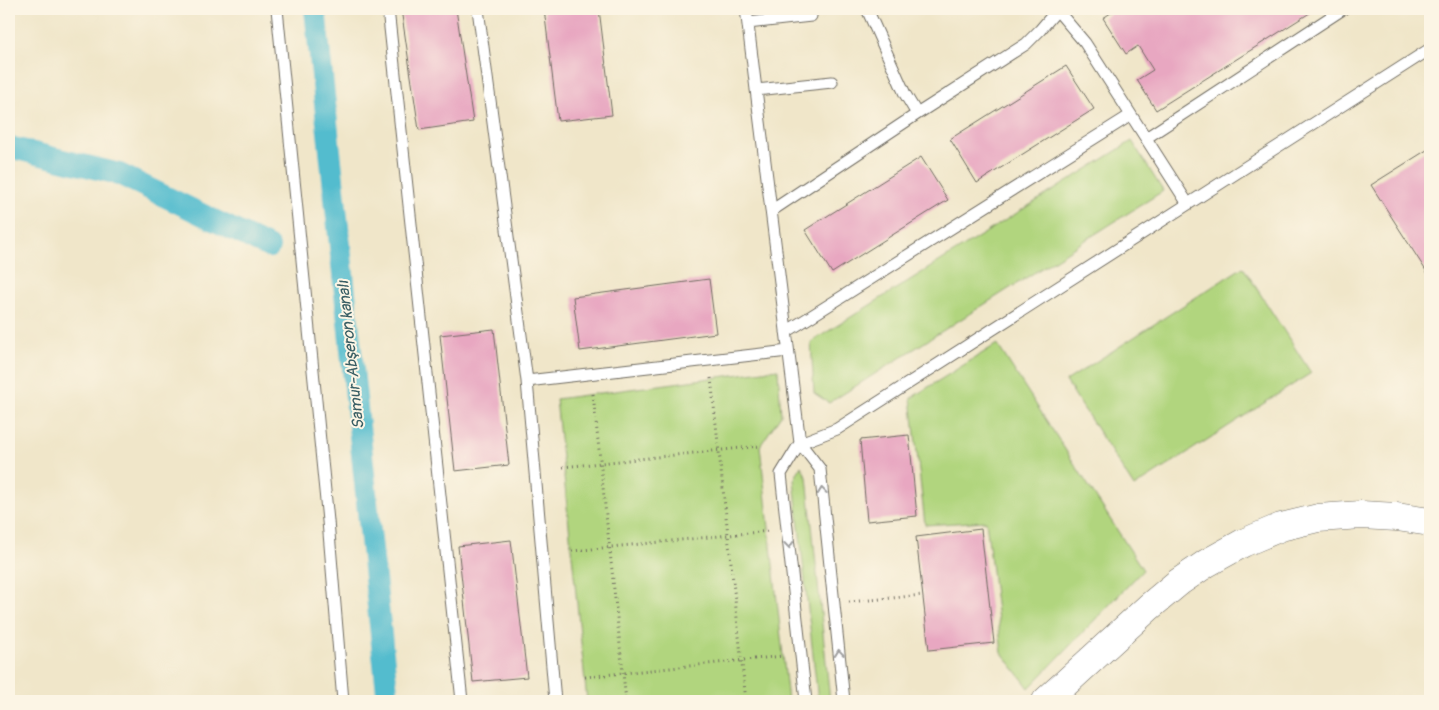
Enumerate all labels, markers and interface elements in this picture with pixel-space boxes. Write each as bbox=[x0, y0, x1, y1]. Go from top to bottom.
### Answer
water label: Samur-Abşeron kanalı bbox=[333, 278, 369, 430]
one-way arrow bbox=[817, 487, 828, 495]
one-way arrow bbox=[783, 541, 794, 549]
one-way arrow bbox=[833, 648, 844, 656]

